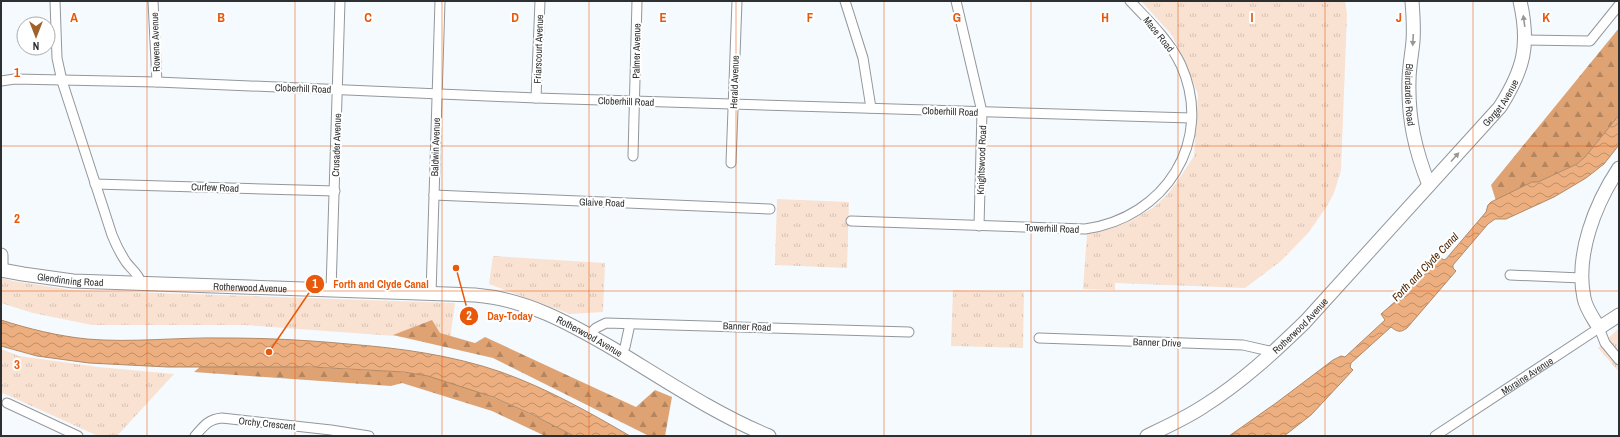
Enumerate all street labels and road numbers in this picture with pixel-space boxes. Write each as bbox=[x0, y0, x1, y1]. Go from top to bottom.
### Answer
street label: Rowena Avenue bbox=[148, 12, 163, 72]
street label: Friarscourt Avenue bbox=[531, 14, 546, 84]
street label: Mace Road bbox=[1140, 14, 1177, 55]
street label: Palmer Avenue bbox=[630, 23, 643, 79]
street label: Herald Avenue bbox=[727, 55, 742, 109]
street label: Blairdardie Road bbox=[1402, 63, 1418, 127]
street label: Gorget Avenue bbox=[1480, 77, 1522, 129]
street label: Cloberhill Road bbox=[275, 81, 331, 96]
street label: Cloberhill Road bbox=[598, 94, 654, 109]
street label: Cloberhill Road bbox=[922, 104, 978, 119]
street label: Crusader Avenue bbox=[329, 113, 344, 177]
street label: Baldwin Avenue bbox=[428, 117, 443, 177]
street label: Knightswood Road bbox=[974, 125, 989, 195]
street label: Curfew Road bbox=[191, 180, 239, 195]
street label: Glaive Road bbox=[579, 195, 625, 210]
street label: Towerhill Road bbox=[1025, 221, 1079, 236]
street label: Glendinning Road bbox=[36, 270, 104, 289]
street label: Rotherwood Avenue bbox=[213, 280, 288, 295]
street label: Rotherwood Avenue bbox=[1270, 295, 1331, 357]
street label: Rotherwood Avenue bbox=[554, 313, 625, 360]
street label: Banner Road bbox=[723, 319, 771, 334]
street label: Banner Drive bbox=[1133, 335, 1182, 350]
street label: Moraine Avenue bbox=[1499, 354, 1556, 398]
street label: Orchy Crescent bbox=[238, 414, 297, 433]

